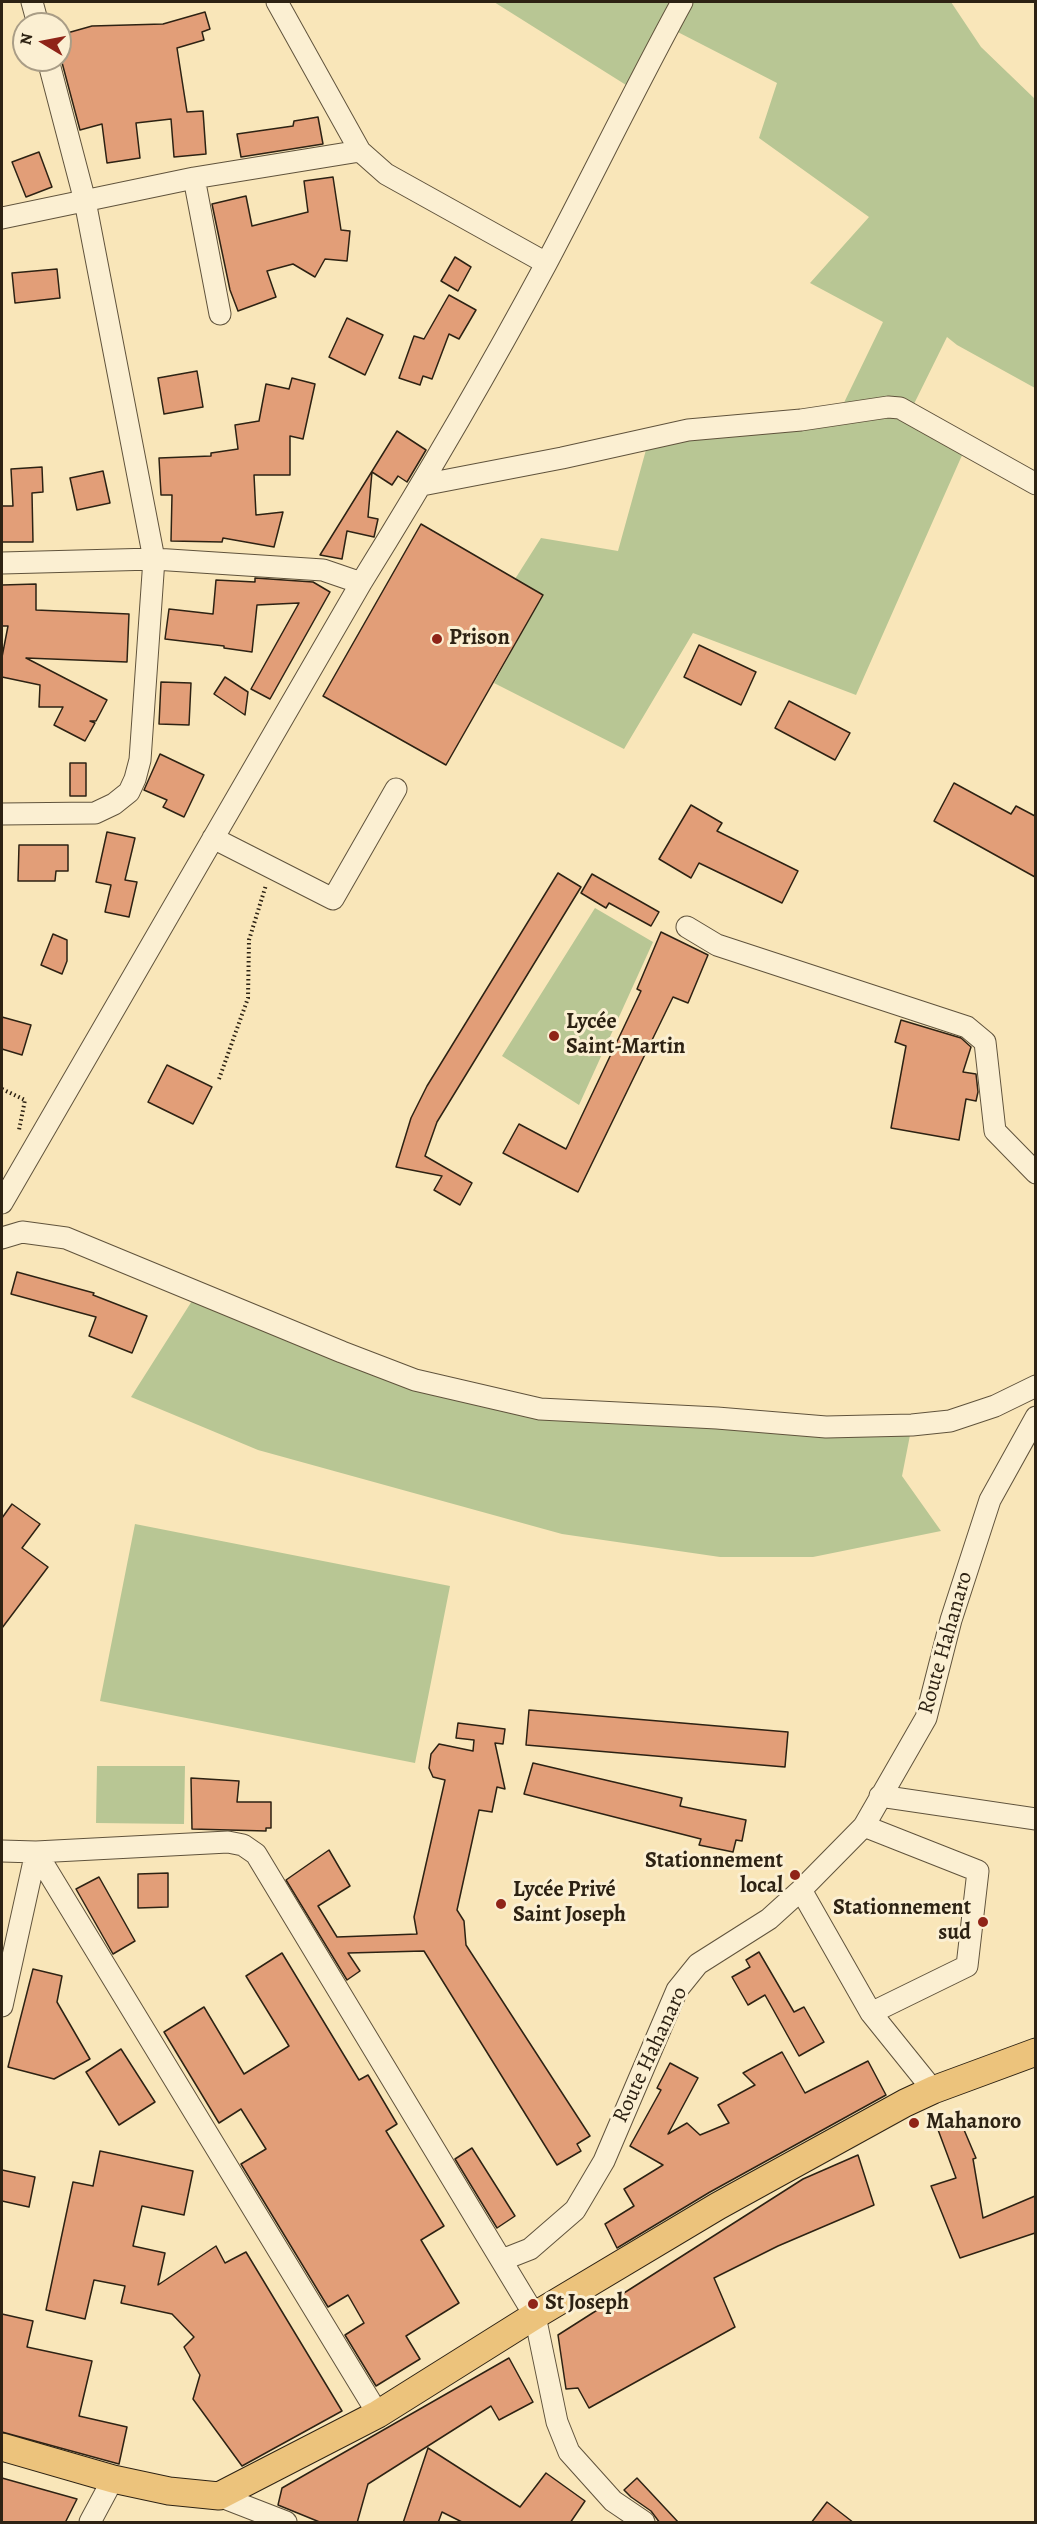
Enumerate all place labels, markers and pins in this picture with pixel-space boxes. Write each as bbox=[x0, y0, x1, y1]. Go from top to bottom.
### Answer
place label: Prison bbox=[449, 626, 510, 652]
marker: Prison bbox=[430, 632, 444, 646]
place label: Lycée Saint-Martin bbox=[566, 1010, 685, 1062]
marker: Lycée Saint-Martin bbox=[547, 1029, 561, 1043]
place label: Stationnement local bbox=[645, 1849, 783, 1900]
marker: Stationnement local bbox=[788, 1868, 802, 1882]
place label: Lycée Privé Saint Joseph bbox=[513, 1878, 626, 1930]
place label: Stationnement sud bbox=[833, 1896, 971, 1948]
marker: Lycée Privé Saint Joseph bbox=[494, 1897, 508, 1911]
marker: Stationnement sud bbox=[976, 1915, 990, 1929]
place label: Mahanoro bbox=[926, 2110, 1021, 2136]
marker: Mahanoro bbox=[907, 2116, 921, 2130]
place label: St Joseph bbox=[545, 2291, 629, 2317]
marker: St Joseph bbox=[526, 2297, 540, 2311]

